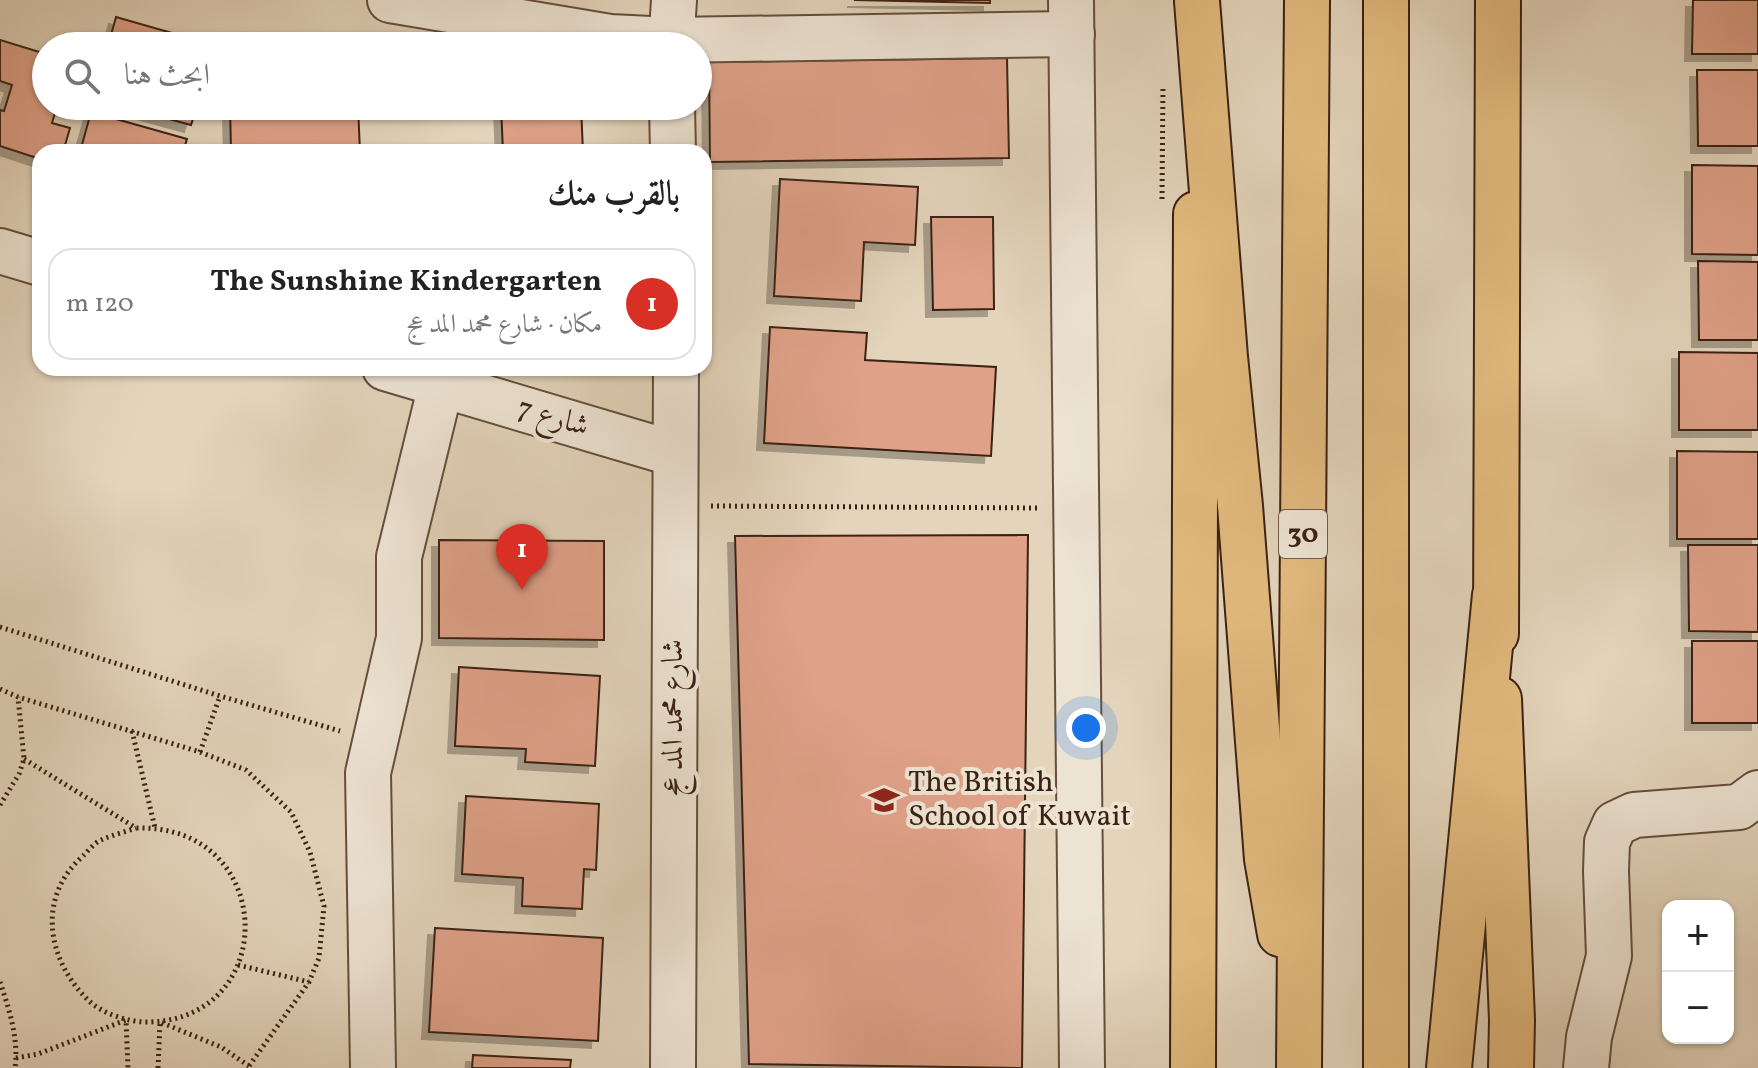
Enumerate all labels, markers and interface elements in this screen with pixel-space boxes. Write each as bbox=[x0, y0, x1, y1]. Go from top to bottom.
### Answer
search box bbox=[32, 32, 712, 120]
icon: search bbox=[60, 54, 104, 98]
text: ابحث هنا bbox=[124, 55, 210, 97]
text: بالقرب منك bbox=[548, 172, 680, 219]
text: The Sunshine Kindergarten bbox=[210, 261, 602, 303]
text: 120 m bbox=[66, 286, 134, 322]
text: 1 bbox=[647, 286, 657, 322]
text: مكان · شارع محمد المد عج bbox=[406, 307, 602, 343]
street label: شارع 7 bbox=[512, 388, 594, 450]
road number: 30 bbox=[1279, 510, 1327, 558]
pin: 1 bbox=[496, 524, 548, 590]
street label: شارع محمد المد عج bbox=[653, 639, 697, 797]
your location bbox=[1066, 708, 1106, 748]
place label: The British School of Kuwait bbox=[908, 762, 1131, 838]
school or university icon: The British School of Kuwait bbox=[867, 783, 901, 817]
map controls bbox=[1662, 900, 1734, 1044]
button: + bbox=[1662, 900, 1734, 972]
button: − bbox=[1662, 972, 1734, 1044]

